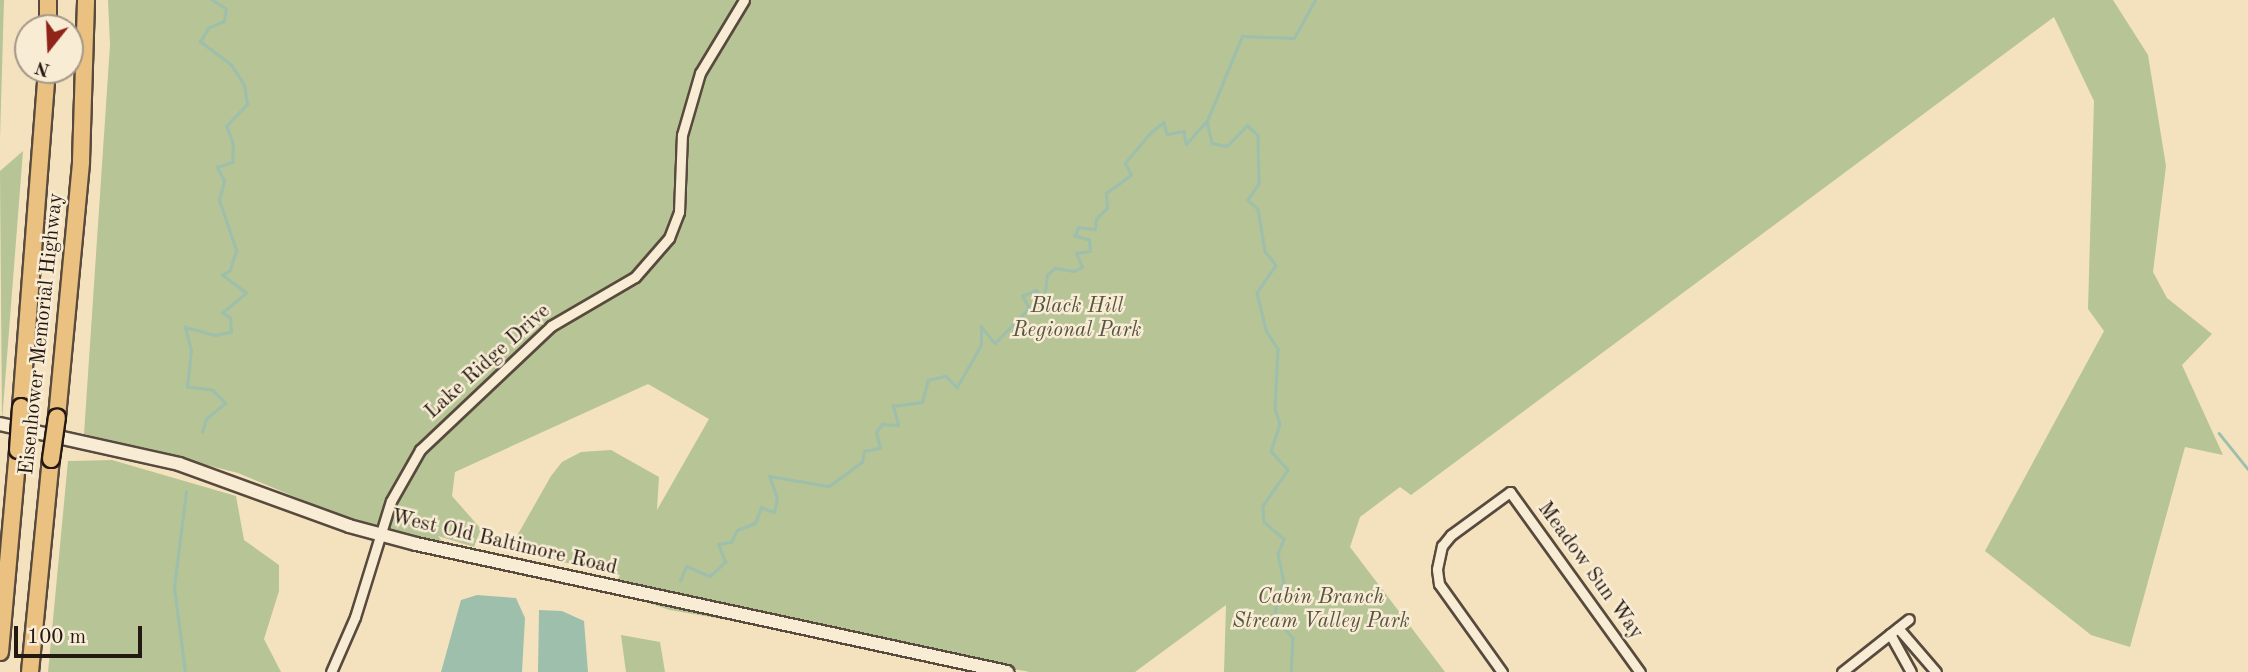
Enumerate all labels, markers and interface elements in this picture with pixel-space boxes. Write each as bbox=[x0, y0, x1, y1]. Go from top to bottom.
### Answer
north arrow bbox=[14, 14, 84, 84]
text: N bbox=[33, 56, 53, 79]
street label: Eisenhower Memorial Highway bbox=[15, 192, 69, 476]
park label: Black Hill Regional Park bbox=[1012, 294, 1142, 344]
street label: Lake Ridge Drive bbox=[420, 299, 556, 425]
street label: Meadow Sun Way bbox=[1532, 497, 1648, 645]
street label: West Old Baltimore Road bbox=[389, 505, 619, 581]
park label: Cabin Branch Stream Valley Park bbox=[1232, 585, 1410, 635]
scale bar bbox=[18, 612, 145, 656]
text: 100 m bbox=[27, 627, 86, 648]

